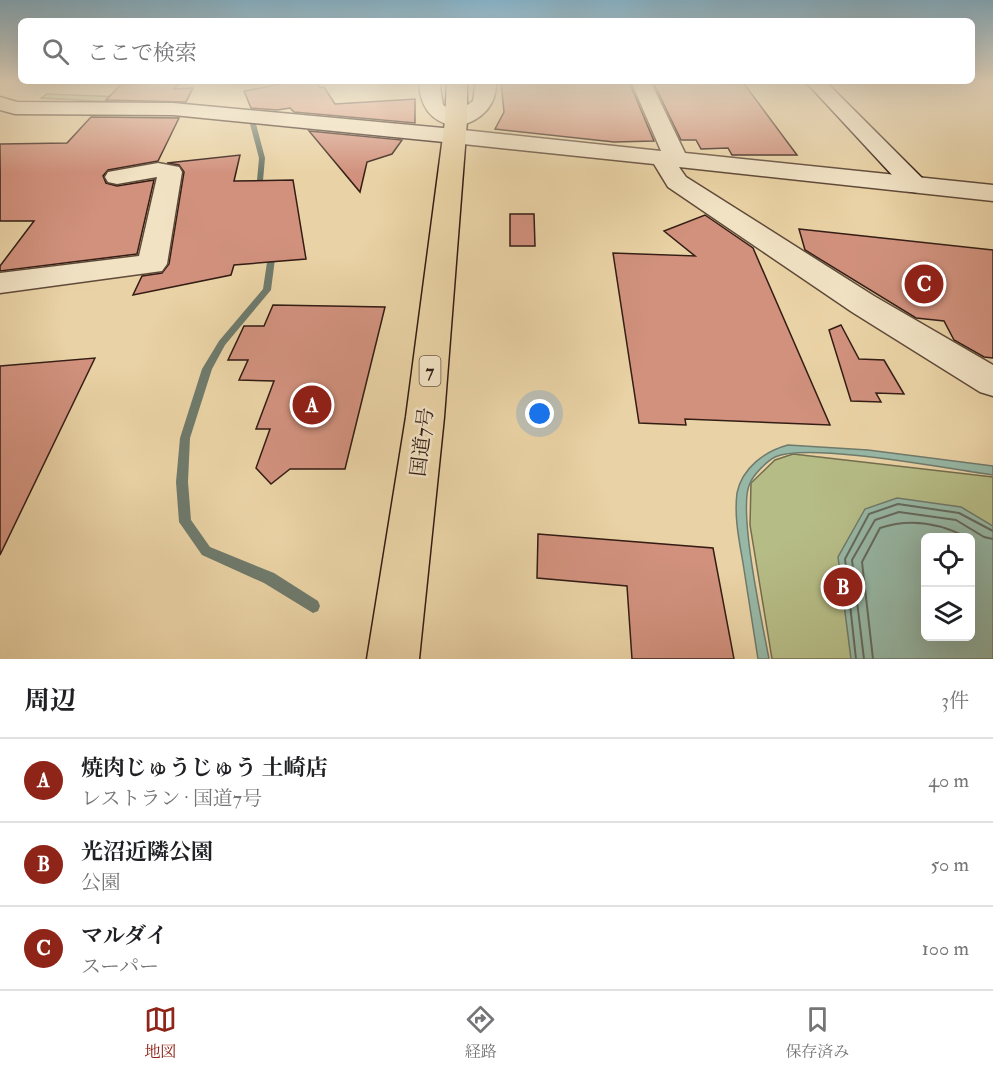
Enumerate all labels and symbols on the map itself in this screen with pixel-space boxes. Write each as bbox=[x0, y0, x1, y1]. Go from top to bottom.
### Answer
pin: C bbox=[904, 262, 944, 306]
road number: 7 bbox=[420, 356, 440, 386]
pin: A bbox=[292, 382, 332, 428]
your location bbox=[525, 399, 554, 428]
street label: 国道7号 bbox=[405, 406, 439, 478]
pin: B bbox=[824, 564, 862, 610]

